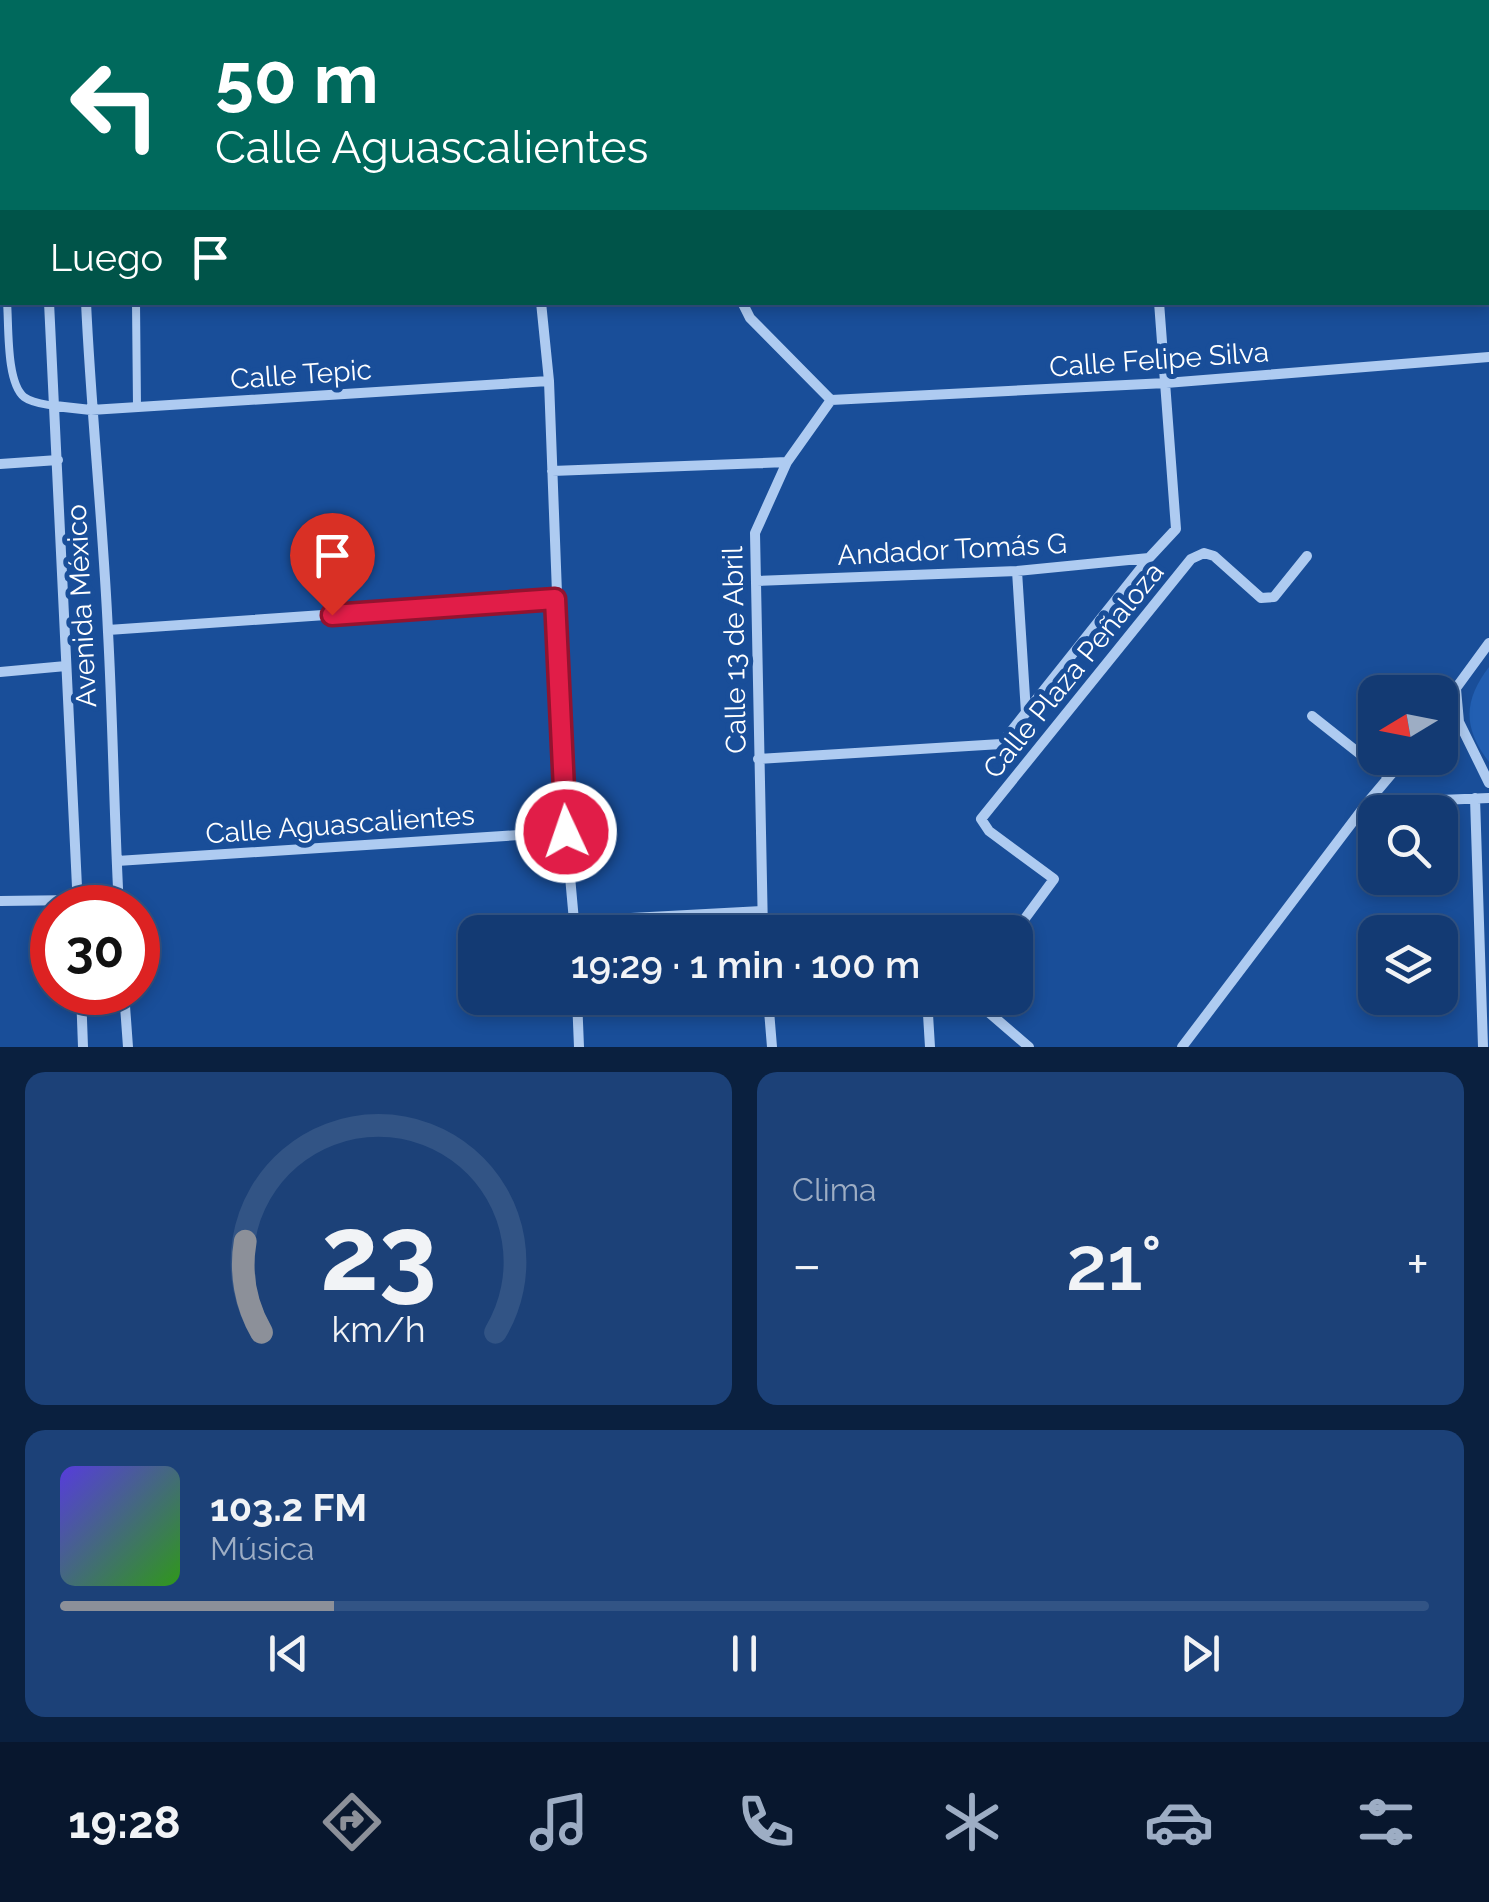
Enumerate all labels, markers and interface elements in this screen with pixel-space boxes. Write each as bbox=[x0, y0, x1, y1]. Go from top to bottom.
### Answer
text: 50 m bbox=[215, 37, 379, 119]
icon: left bbox=[50, 40, 180, 170]
text: Calle Aguascalientes bbox=[215, 121, 648, 174]
icon: arrive bbox=[183, 230, 238, 285]
text: Luego bbox=[50, 235, 163, 280]
street label: Calle Felipe Silva bbox=[1048, 335, 1270, 384]
street label: Calle Tepic bbox=[229, 353, 373, 396]
street label: Avenida México bbox=[60, 504, 103, 708]
pin bbox=[290, 513, 375, 616]
street label: Andador Tomás G bbox=[836, 527, 1068, 572]
icon: arrive bbox=[305, 528, 360, 583]
street label: Calle 13 de Abril bbox=[716, 546, 753, 754]
street label: Calle Plaza Peñaloza bbox=[976, 556, 1171, 785]
north arrow bbox=[1358, 675, 1458, 775]
map controls bbox=[1358, 675, 1458, 1015]
position arrow bbox=[514, 780, 618, 884]
button: search bbox=[1358, 795, 1458, 895]
street label: Calle Aguascalientes bbox=[204, 799, 476, 850]
speed limit sign: 30 bbox=[30, 885, 160, 1015]
button: layers bbox=[1358, 915, 1458, 1015]
text: 19:29 · 1 min · 100 m bbox=[571, 942, 920, 987]
text: Clima bbox=[792, 1171, 876, 1208]
text: 23 bbox=[320, 1192, 437, 1314]
text: 21° bbox=[1066, 1219, 1162, 1308]
text: − bbox=[792, 1232, 822, 1297]
text: + bbox=[1406, 1232, 1429, 1297]
text: km/h bbox=[331, 1308, 426, 1350]
text: 103.2 FM bbox=[210, 1485, 367, 1530]
text: Música bbox=[210, 1530, 315, 1567]
icon: previous bbox=[261, 1626, 316, 1681]
icon: pause bbox=[717, 1626, 772, 1681]
icon: next bbox=[1173, 1626, 1228, 1681]
icon: directions bbox=[317, 1787, 387, 1857]
icon: music bbox=[524, 1787, 594, 1857]
icon: phone bbox=[731, 1787, 801, 1857]
icon: climate bbox=[937, 1787, 1007, 1857]
icon: car bbox=[1144, 1787, 1214, 1857]
icon: filters bbox=[1351, 1787, 1421, 1857]
text: 19:28 bbox=[68, 1796, 181, 1849]

